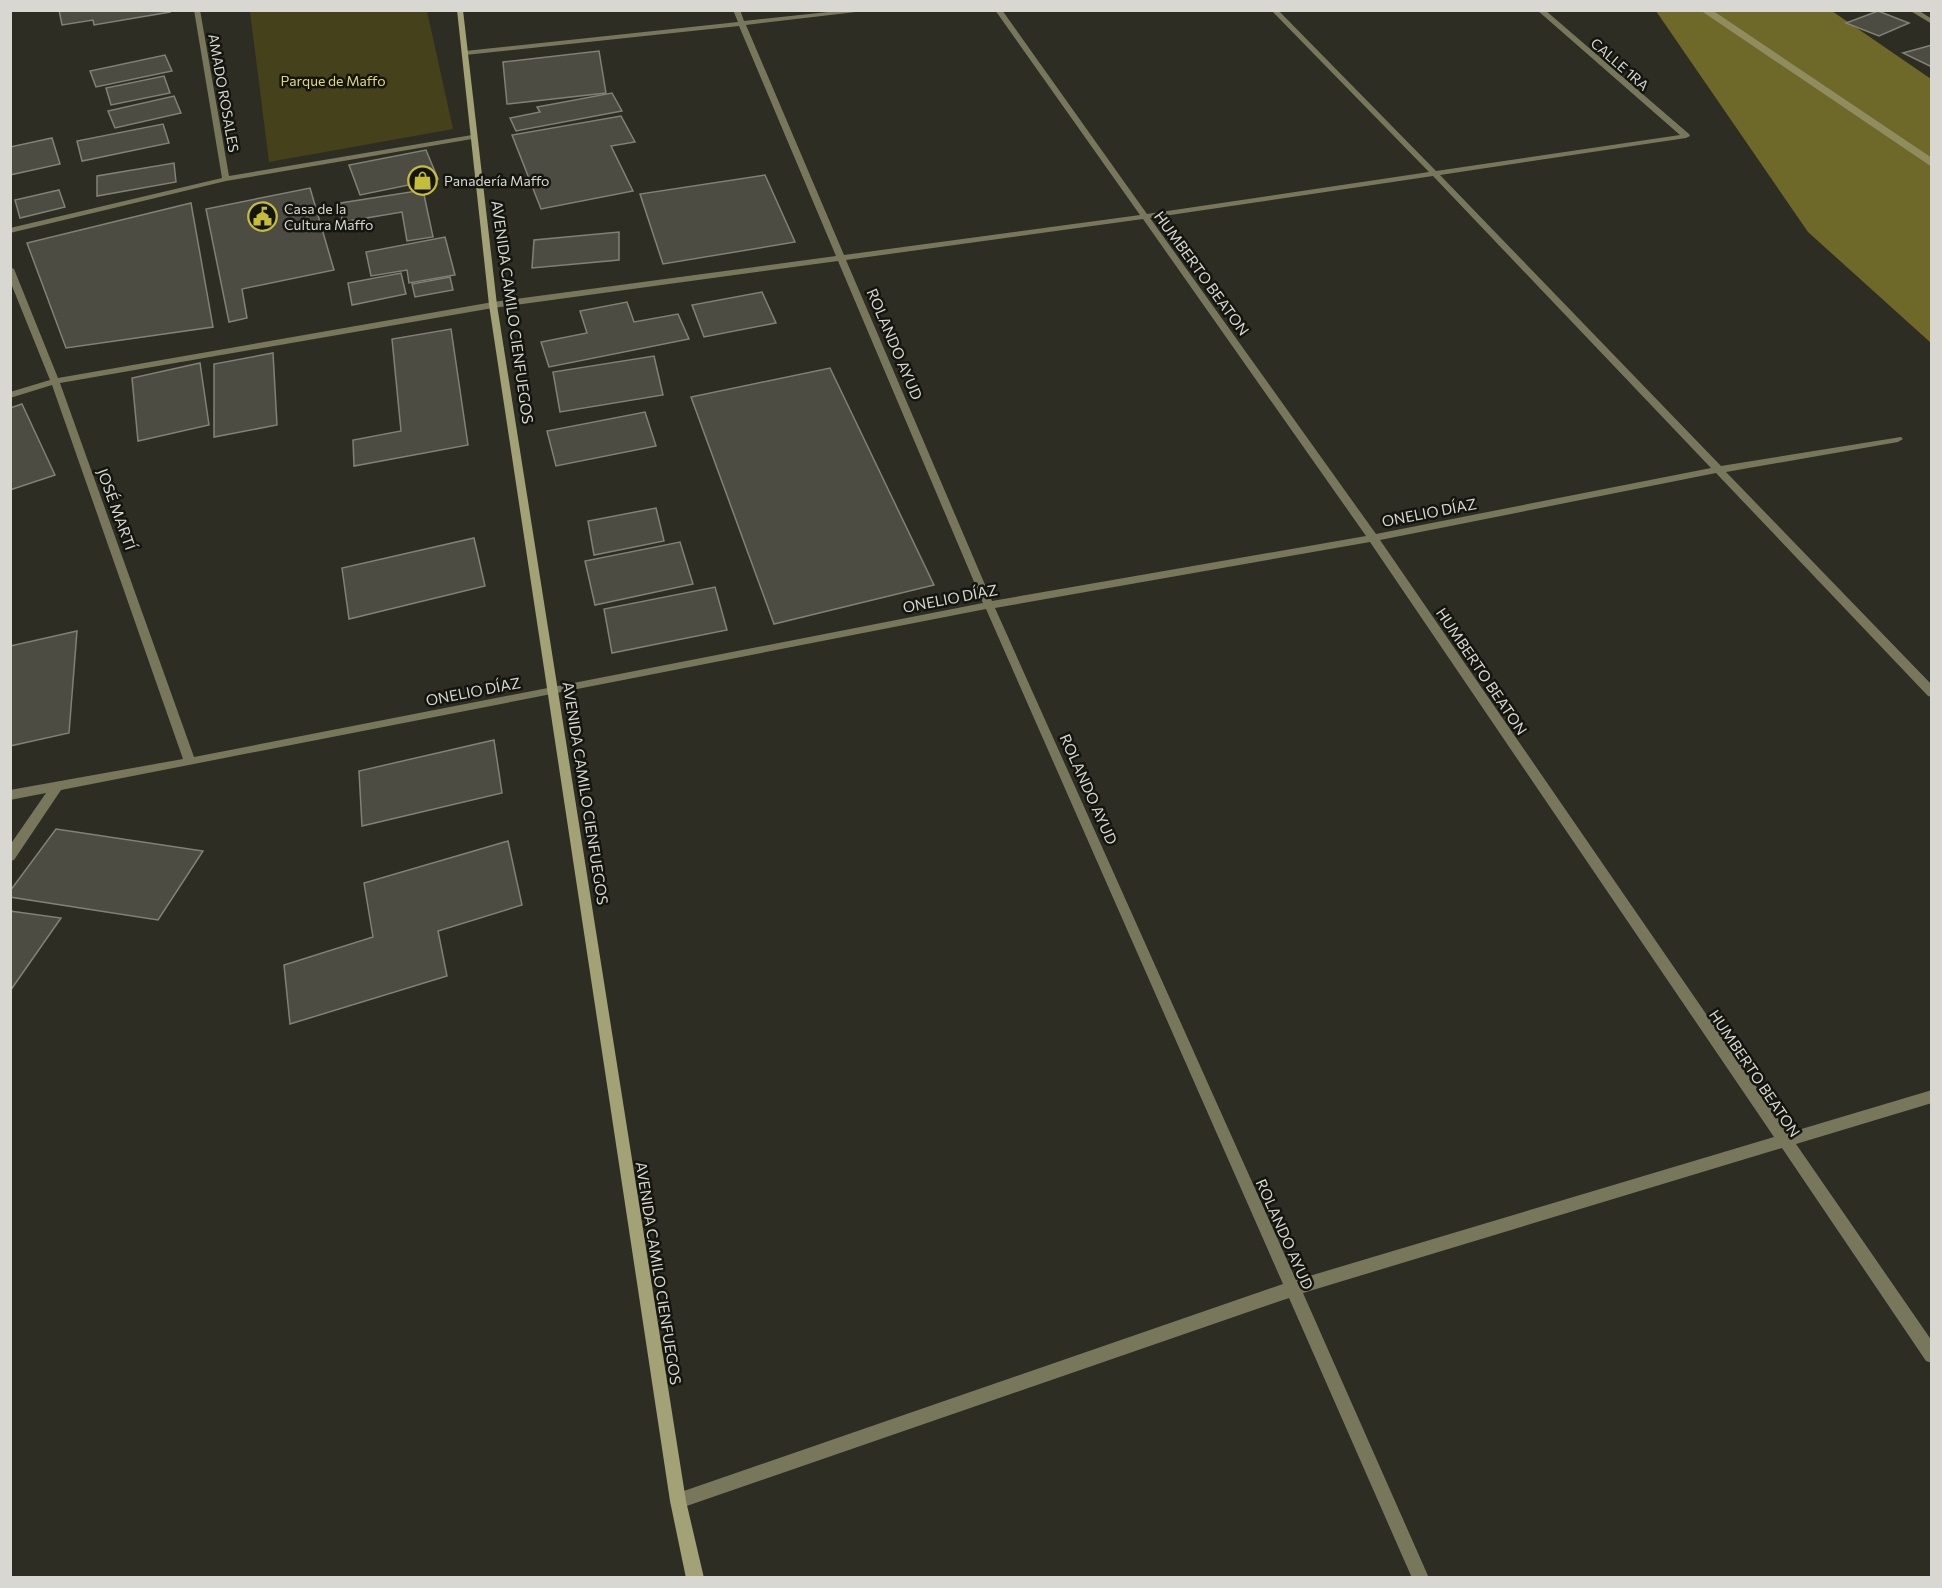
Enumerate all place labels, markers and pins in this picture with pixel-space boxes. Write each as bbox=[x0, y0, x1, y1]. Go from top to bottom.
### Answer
shop icon: Panadería Maffo bbox=[407, 164, 439, 196]
place label: Panadería Maffo bbox=[444, 172, 549, 189]
public building icon: Casa de la Cultura Maffo bbox=[247, 200, 279, 232]
place label: Casa de la Cultura Maffo bbox=[284, 200, 373, 233]

